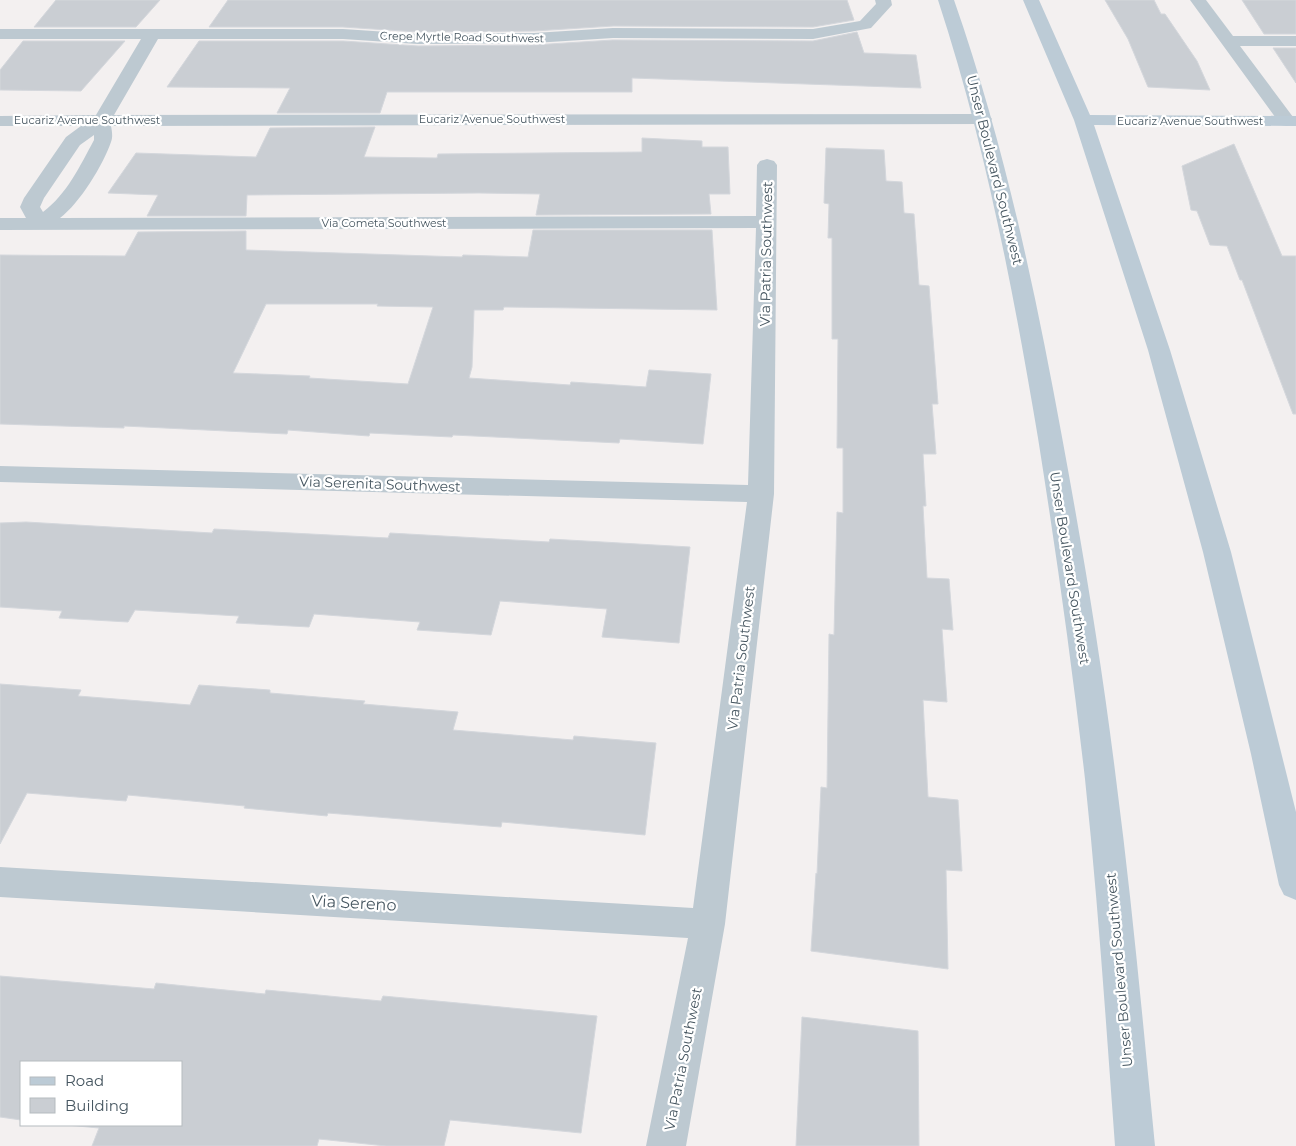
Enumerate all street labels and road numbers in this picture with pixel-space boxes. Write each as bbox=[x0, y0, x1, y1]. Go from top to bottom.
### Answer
street label: Crepe Myrtle Road Southwest bbox=[380, 29, 545, 45]
street label: Unser Boulevard Southwest bbox=[963, 73, 1027, 267]
street label: Eucariz Avenue Southwest bbox=[419, 112, 566, 126]
street label: Eucariz Avenue Southwest bbox=[14, 113, 161, 127]
street label: Eucariz Avenue Southwest bbox=[1117, 114, 1264, 128]
street label: Via Patria Southwest bbox=[756, 181, 776, 327]
street label: Via Cometa Southwest bbox=[321, 216, 447, 230]
street label: Unser Boulevard Southwest bbox=[1046, 470, 1094, 666]
street label: Via Serenita Southwest bbox=[299, 472, 461, 496]
street label: Via Patria Southwest bbox=[723, 585, 759, 731]
street label: Unser Boulevard Southwest bbox=[1102, 872, 1136, 1068]
street label: Via Sereno bbox=[311, 891, 397, 915]
street label: Via Patria Southwest bbox=[660, 986, 706, 1132]

